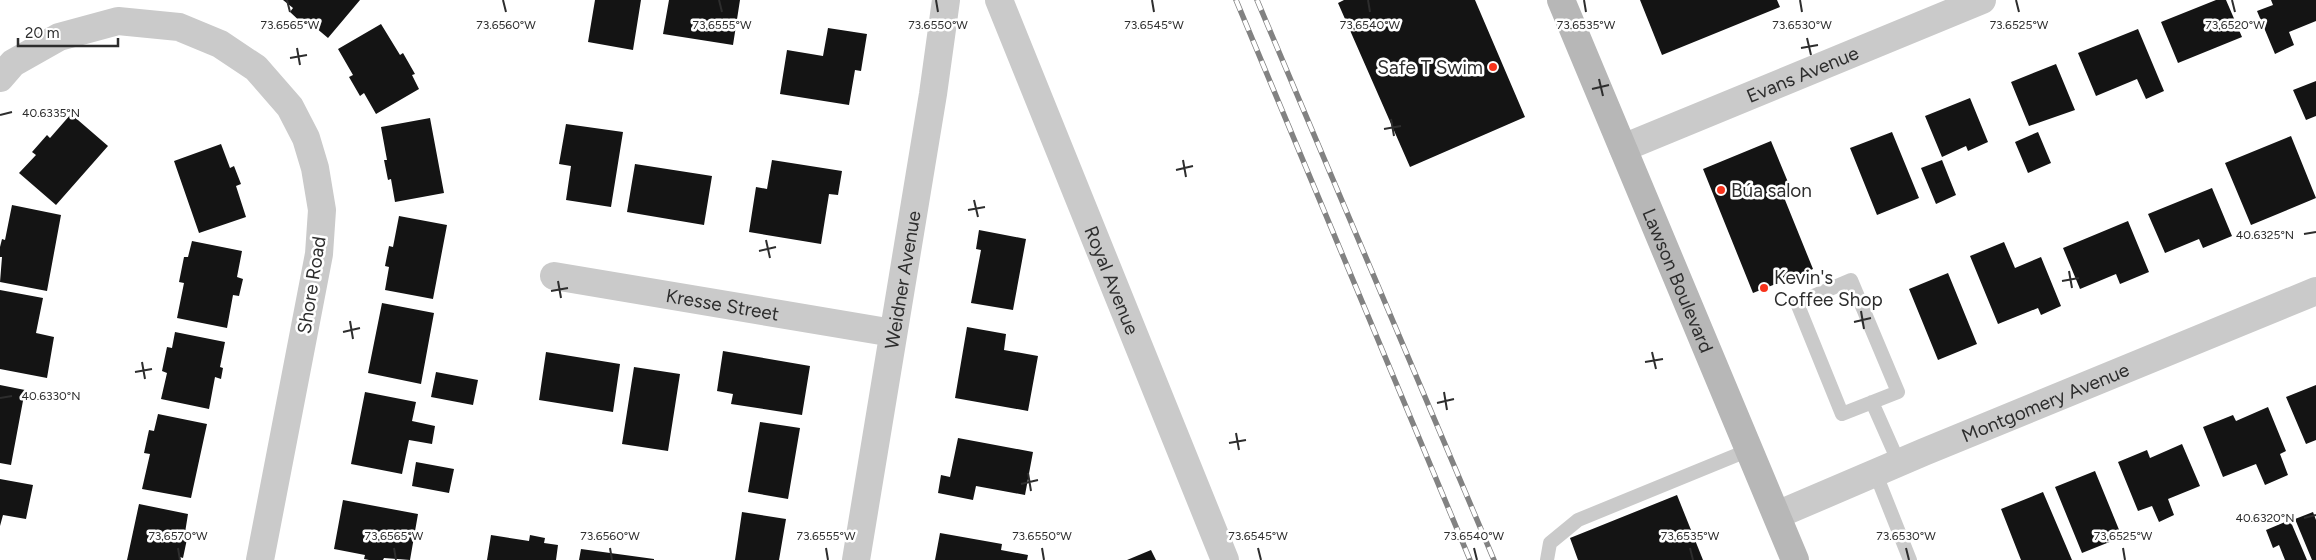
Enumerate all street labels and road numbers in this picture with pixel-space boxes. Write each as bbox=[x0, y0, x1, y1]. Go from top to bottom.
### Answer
street label: Evans Avenue bbox=[1743, 41, 1862, 108]
street label: Lawson Boulevard bbox=[1637, 205, 1718, 356]
street label: Weidner Avenue bbox=[880, 209, 926, 351]
street label: Royal Avenue bbox=[1079, 222, 1144, 338]
street label: Shore Road bbox=[292, 235, 331, 336]
street label: Kresse Street bbox=[664, 284, 781, 326]
street label: Montgomery Avenue bbox=[1958, 358, 2133, 447]

